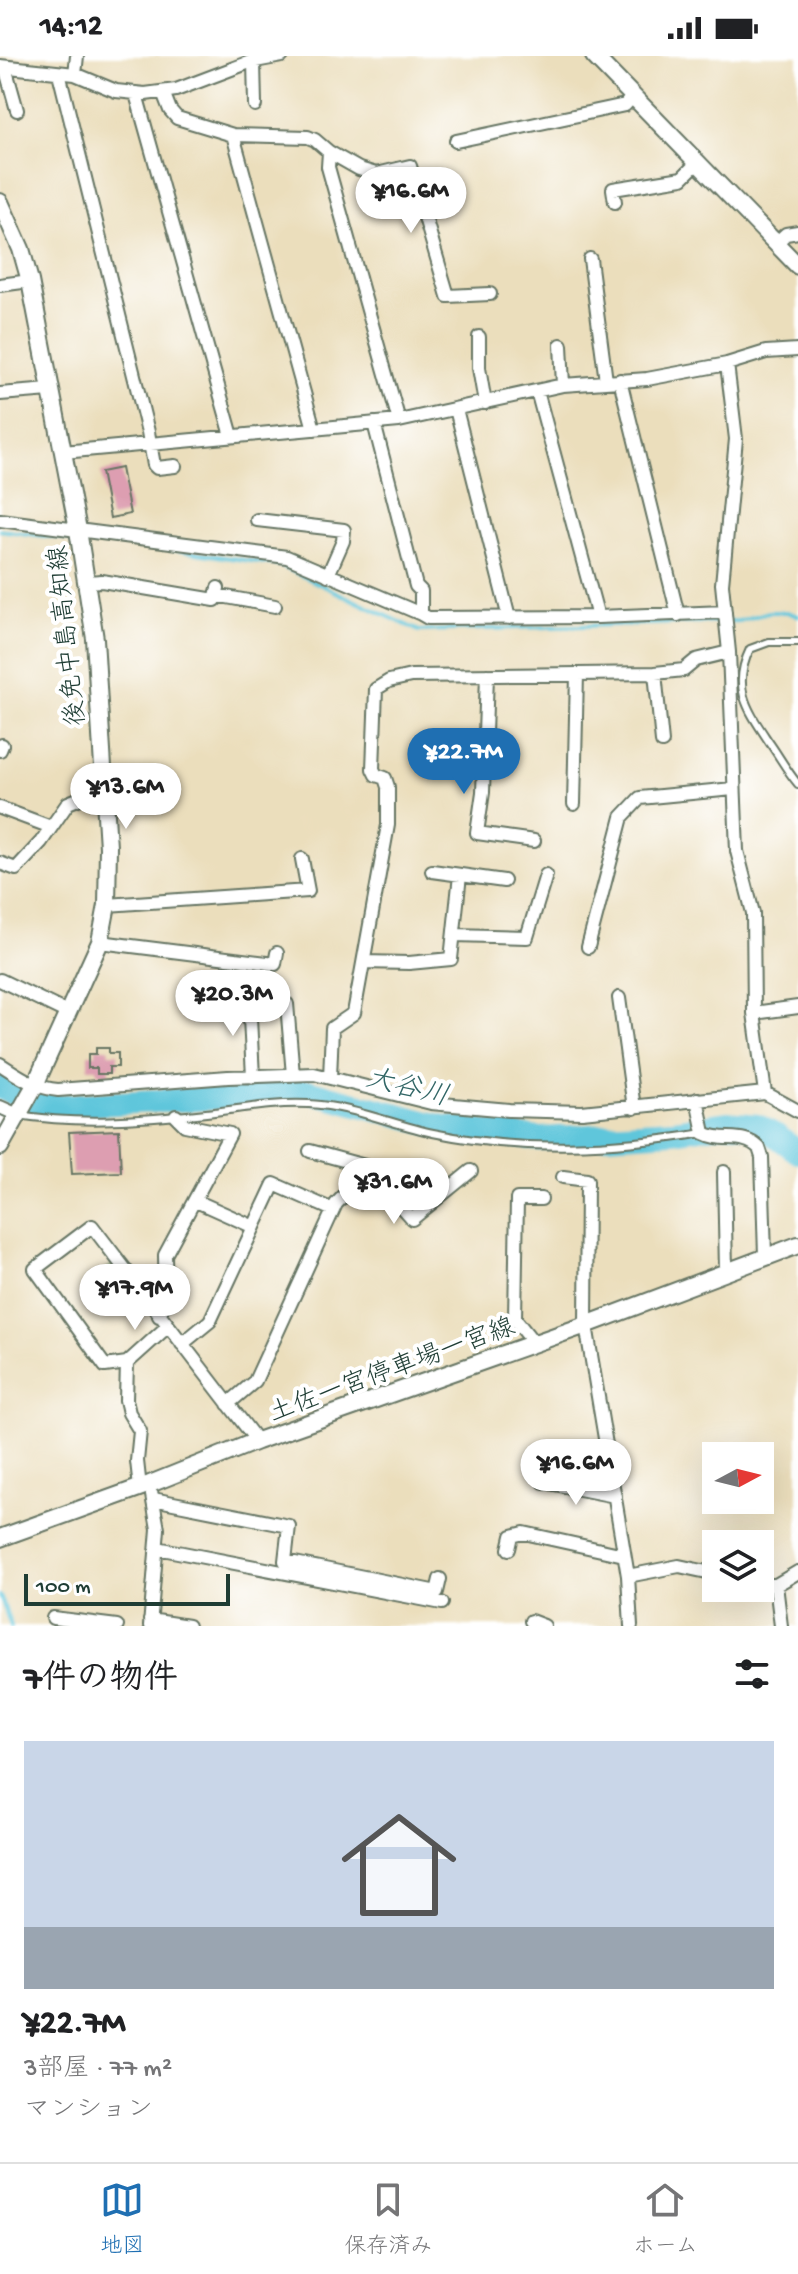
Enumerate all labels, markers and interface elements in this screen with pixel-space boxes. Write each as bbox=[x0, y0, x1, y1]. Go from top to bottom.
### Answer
text: 14:12 bbox=[40, 11, 103, 46]
pin: ¥16.6M bbox=[346, 167, 476, 235]
text: ¥16.6M bbox=[373, 177, 449, 208]
street label: 後免中島高知線 bbox=[43, 543, 94, 728]
pin: ¥22.7M bbox=[399, 728, 529, 796]
text: ¥22.7M bbox=[425, 738, 503, 769]
pin: ¥13.6M bbox=[61, 763, 191, 831]
text: ¥13.6M bbox=[88, 773, 164, 804]
pin: ¥20.3M bbox=[168, 970, 298, 1038]
text: ¥20.3M bbox=[193, 980, 273, 1011]
water label: 大谷川 bbox=[362, 1063, 452, 1116]
pin: ¥31.6M bbox=[329, 1158, 459, 1226]
text: ¥31.6M bbox=[356, 1168, 432, 1199]
pin: ¥17.9M bbox=[70, 1264, 200, 1332]
text: ¥17.9M bbox=[97, 1274, 173, 1305]
street label: 土佐一宮停車場一宮線 bbox=[264, 1311, 520, 1431]
pin: ¥16.6M bbox=[511, 1439, 641, 1507]
north arrow bbox=[702, 1442, 774, 1514]
map controls bbox=[702, 1442, 774, 1602]
text: ¥16.6M bbox=[538, 1449, 614, 1480]
button: layers bbox=[702, 1530, 774, 1602]
scale bar bbox=[24, 1570, 230, 1606]
text: 100 m bbox=[36, 1575, 91, 1601]
icon: filters bbox=[730, 1652, 774, 1696]
text: 7件の物件 bbox=[24, 1661, 178, 1701]
icon: home bbox=[327, 1793, 471, 1937]
text: ¥22.7M bbox=[24, 2005, 125, 2045]
text: 3部屋 · 77 m² bbox=[24, 2055, 172, 2086]
text: マンション bbox=[24, 2096, 153, 2127]
tab: 地図 bbox=[100, 2178, 144, 2261]
tab: 保存済み bbox=[344, 2178, 432, 2261]
tab: ホーム bbox=[633, 2178, 698, 2261]

